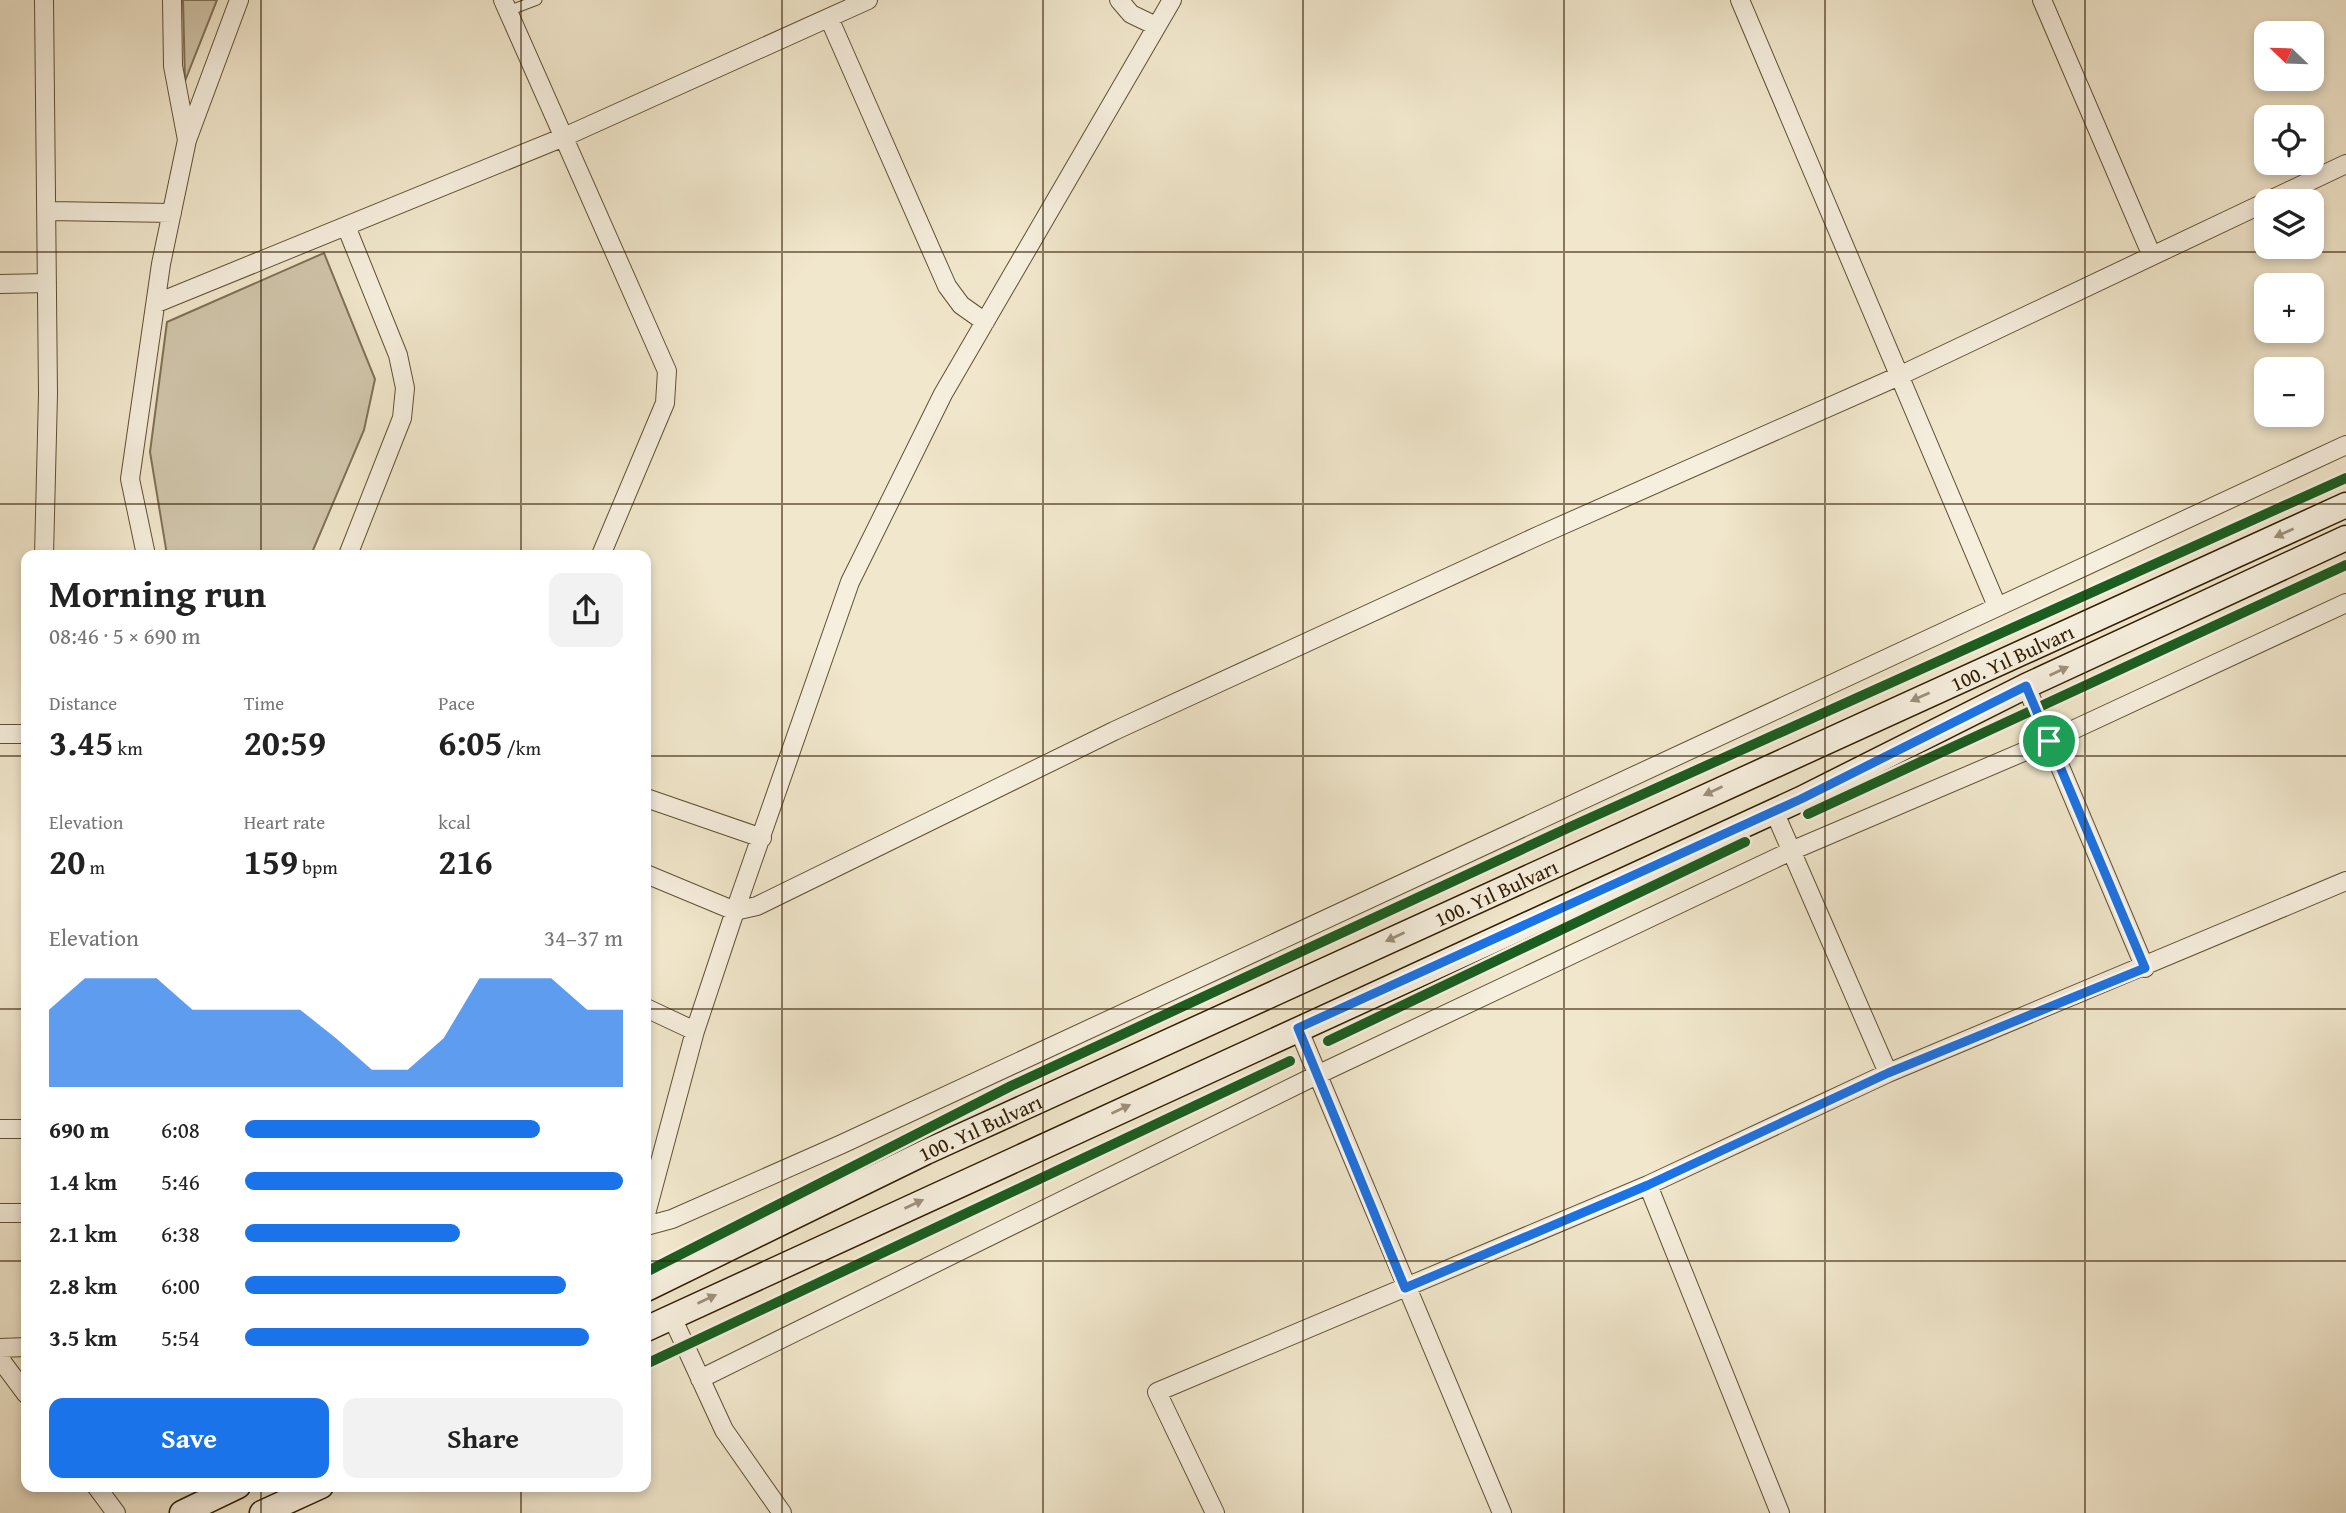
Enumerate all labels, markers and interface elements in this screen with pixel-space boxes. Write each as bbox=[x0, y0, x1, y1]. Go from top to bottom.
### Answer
north arrow bbox=[2254, 21, 2324, 91]
map controls bbox=[2254, 21, 2324, 427]
button: locate bbox=[2254, 105, 2324, 175]
button: layers bbox=[2254, 189, 2324, 259]
button: + bbox=[2254, 273, 2324, 343]
button: − bbox=[2254, 357, 2324, 427]
one-way arrow bbox=[2274, 527, 2294, 539]
text: Morning run bbox=[49, 565, 266, 621]
button: share bbox=[549, 573, 623, 647]
street label: 100. Yıl Bulvarı bbox=[1945, 616, 2079, 699]
text: 08:46 · 5 × 690 m bbox=[49, 619, 201, 652]
one-way arrow bbox=[2049, 665, 2069, 677]
text: Distance bbox=[49, 689, 117, 717]
text: Time bbox=[244, 689, 284, 717]
text: Pace bbox=[438, 689, 475, 717]
one-way arrow bbox=[1910, 692, 1931, 703]
pin bbox=[2019, 711, 2079, 771]
text: 3.45 bbox=[49, 717, 113, 768]
text: 20:59 bbox=[244, 717, 326, 768]
text: 6:05 bbox=[438, 717, 503, 768]
icon: arrive bbox=[2030, 722, 2068, 760]
text: km bbox=[113, 734, 143, 762]
text: /km bbox=[503, 734, 541, 762]
one-way arrow bbox=[1703, 785, 1723, 797]
text: Elevation bbox=[49, 808, 123, 836]
text: Heart rate bbox=[244, 808, 325, 836]
text: kcal bbox=[438, 808, 471, 836]
text: 20 bbox=[49, 836, 85, 887]
text: 159 bbox=[244, 836, 298, 887]
text: 216 bbox=[438, 836, 493, 887]
street label: 100. Yıl Bulvarı bbox=[1429, 851, 1563, 934]
text: m bbox=[85, 853, 105, 881]
text: bpm bbox=[298, 853, 338, 881]
text: Elevation bbox=[49, 921, 139, 954]
text: 34–37 m bbox=[544, 921, 623, 954]
one-way arrow bbox=[1385, 931, 1405, 943]
street label: 100. Yıl Bulvarı bbox=[913, 1086, 1047, 1169]
one-way arrow bbox=[1111, 1103, 1131, 1115]
text: 690 m bbox=[49, 1113, 110, 1146]
text: 6:08 bbox=[161, 1113, 200, 1146]
text: 1.4 km bbox=[49, 1165, 117, 1198]
text: 5:46 bbox=[161, 1165, 200, 1198]
one-way arrow bbox=[904, 1198, 924, 1210]
text: 2.1 km bbox=[49, 1217, 117, 1250]
text: 6:38 bbox=[161, 1217, 200, 1250]
text: 2.8 km bbox=[49, 1269, 117, 1302]
text: 6:00 bbox=[161, 1269, 200, 1302]
one-way arrow bbox=[697, 1293, 717, 1305]
text: 3.5 km bbox=[49, 1321, 117, 1354]
text: 5:54 bbox=[161, 1321, 200, 1354]
button: Save bbox=[49, 1398, 329, 1478]
button: Share bbox=[343, 1398, 623, 1478]

